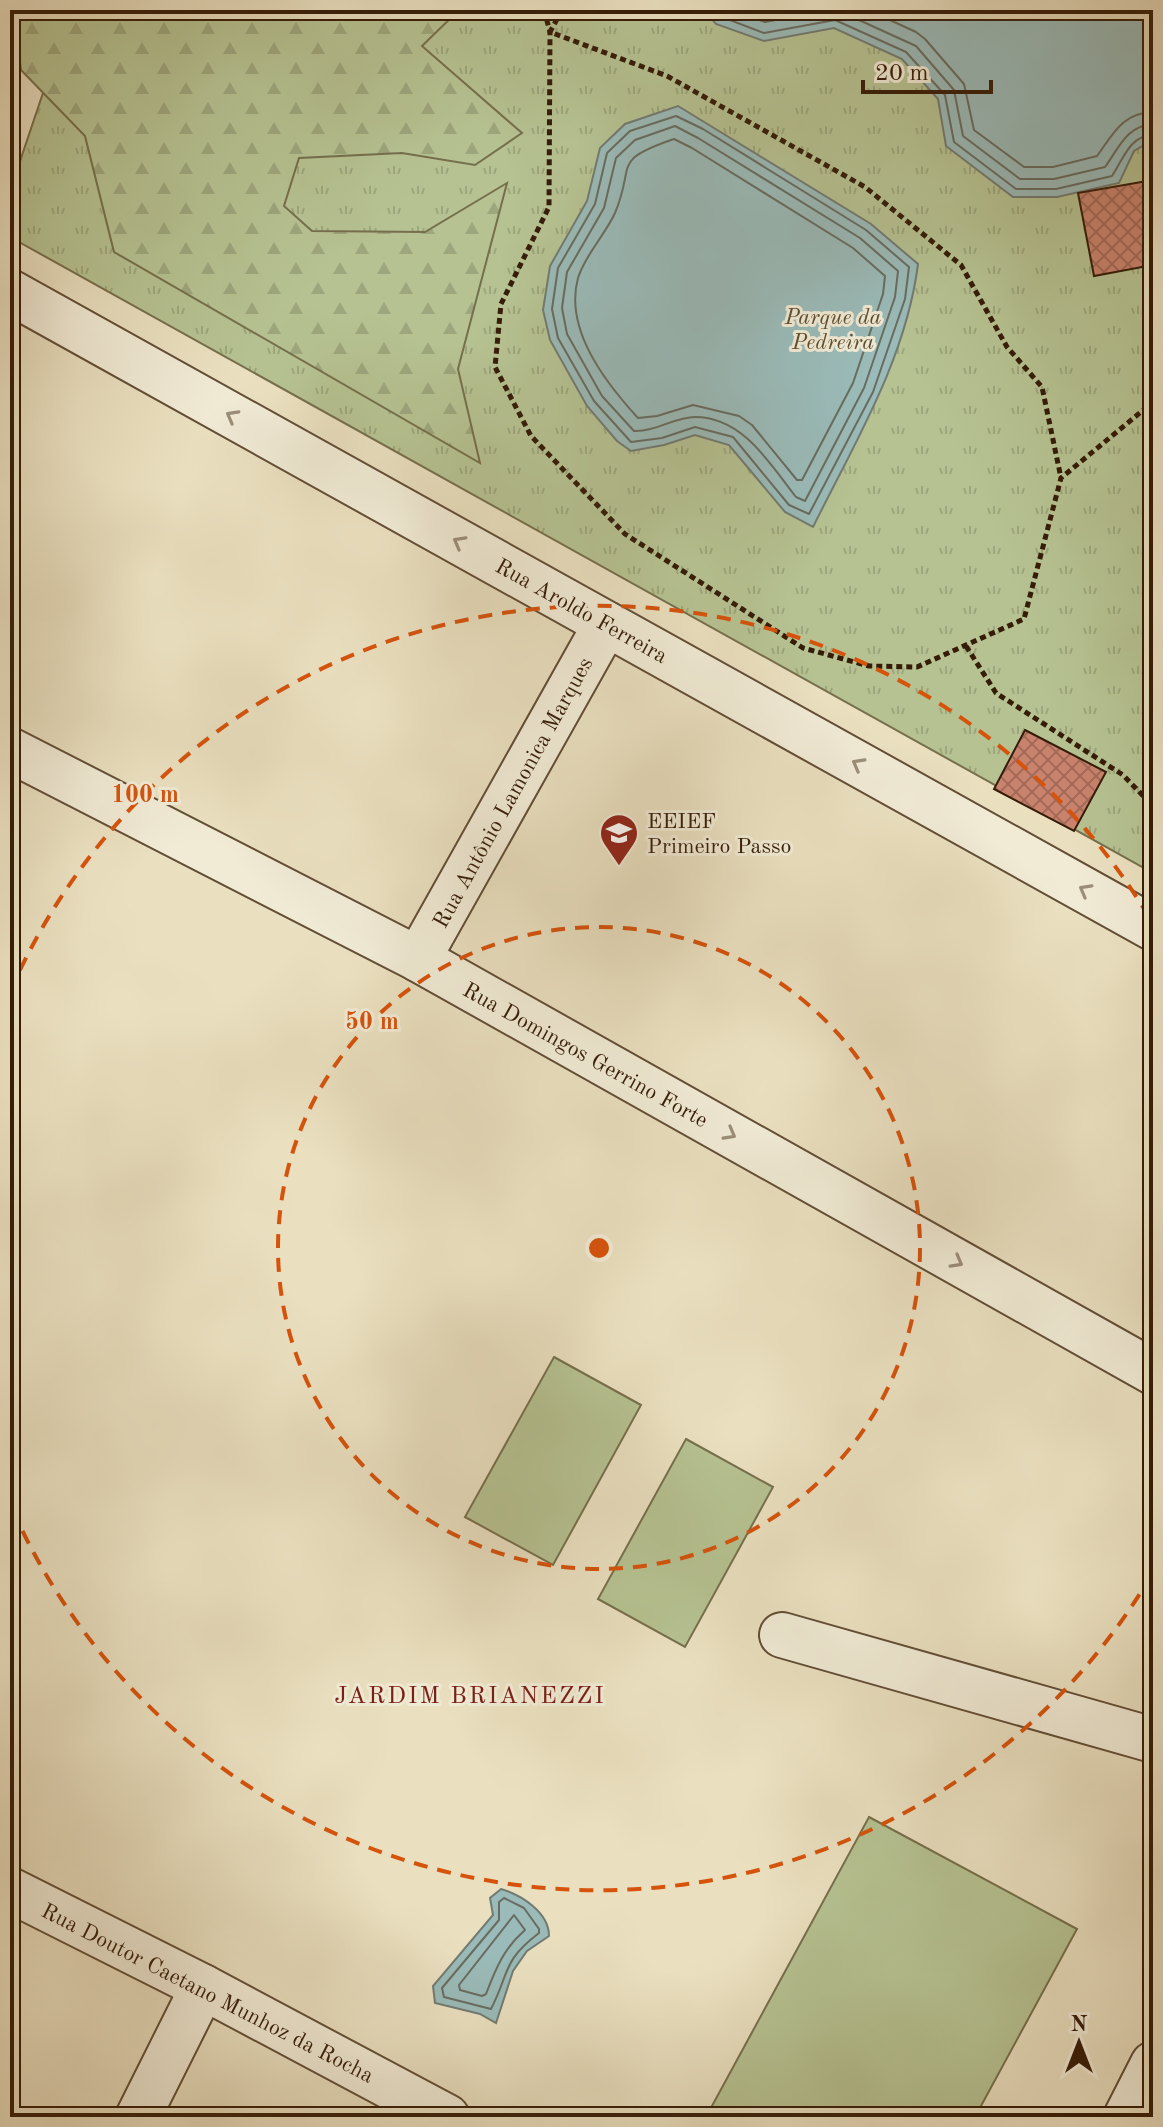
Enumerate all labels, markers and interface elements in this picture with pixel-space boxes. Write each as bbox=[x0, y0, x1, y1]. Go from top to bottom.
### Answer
scale bar bbox=[863, 44, 991, 94]
text: 20 m bbox=[875, 62, 929, 86]
park label: Parque da Pedreira bbox=[784, 307, 881, 354]
one-way arrow bbox=[226, 410, 240, 425]
one-way arrow bbox=[454, 536, 468, 552]
street label: Rua Aroldo Ferreira bbox=[491, 555, 671, 668]
street label: Rua Antônio Lamonica Marques bbox=[430, 654, 598, 932]
one-way arrow bbox=[852, 758, 866, 774]
text: 100 m bbox=[111, 784, 179, 808]
place label: EEIEF Primeiro Passo bbox=[647, 811, 791, 858]
school or university icon: EEIEF Primeiro Passo bbox=[598, 812, 640, 867]
one-way arrow bbox=[1079, 885, 1093, 900]
street label: Rua Domingos Gerrino Forte bbox=[459, 979, 711, 1132]
text: 50 m bbox=[345, 1010, 399, 1035]
one-way arrow bbox=[722, 1125, 736, 1140]
centre of rings bbox=[585, 1234, 613, 1262]
one-way arrow bbox=[948, 1252, 963, 1267]
district label: JARDIM BRIANEZZI bbox=[334, 1685, 606, 1709]
street label: Rua Doutor Caetano Munhoz da Rocha bbox=[37, 1900, 377, 2088]
north arrow bbox=[1039, 2003, 1119, 2083]
text: N bbox=[1071, 2014, 1088, 2036]

